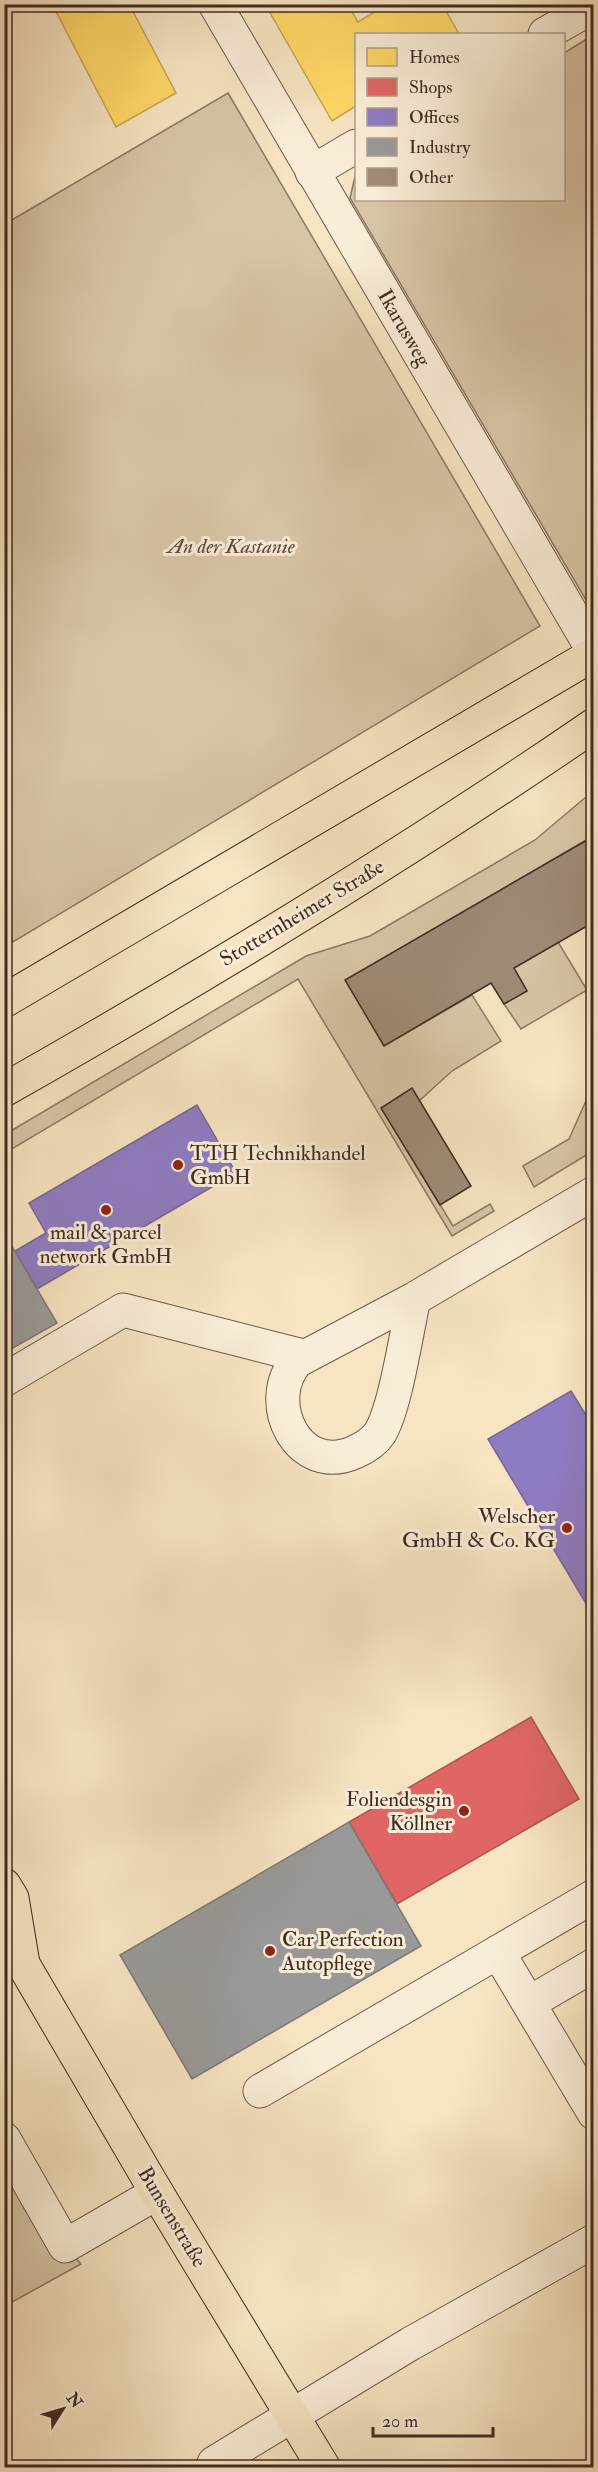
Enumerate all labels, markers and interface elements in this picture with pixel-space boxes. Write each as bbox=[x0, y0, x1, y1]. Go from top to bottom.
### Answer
legend bbox=[355, 33, 565, 201]
text: Homes bbox=[409, 46, 460, 69]
text: Shops bbox=[409, 76, 452, 99]
text: Offices bbox=[409, 106, 459, 129]
text: Industry bbox=[409, 136, 471, 159]
text: Other bbox=[409, 166, 453, 189]
street label: Ikarusweg bbox=[371, 285, 437, 372]
park label: An der Kastanie bbox=[165, 533, 296, 560]
street label: Stotternheimer Straße bbox=[215, 853, 389, 973]
place label: TTH Technikhandel GmbH bbox=[190, 1140, 366, 1191]
marker: TTH Technikhandel GmbH bbox=[171, 1158, 185, 1172]
marker: mail & parcel network GmbH bbox=[99, 1203, 113, 1217]
place label: mail & parcel network GmbH bbox=[40, 1219, 172, 1270]
place label: Welscher GmbH & Co. KG bbox=[402, 1503, 555, 1554]
marker: Welscher GmbH & Co. KG bbox=[560, 1521, 574, 1535]
place label: Foliendesgin Köllner bbox=[346, 1786, 452, 1837]
marker: Foliendesgin Köllner bbox=[457, 1804, 471, 1818]
place label: Car Perfection Autopflege bbox=[281, 1926, 404, 1977]
marker: Car Perfection Autopflege bbox=[263, 1944, 277, 1958]
street label: Bunsenstraße bbox=[131, 2162, 213, 2272]
north arrow bbox=[33, 2379, 93, 2439]
text: N bbox=[61, 2388, 87, 2413]
scale bar bbox=[373, 2400, 493, 2438]
text: 20 m bbox=[382, 2410, 418, 2433]

